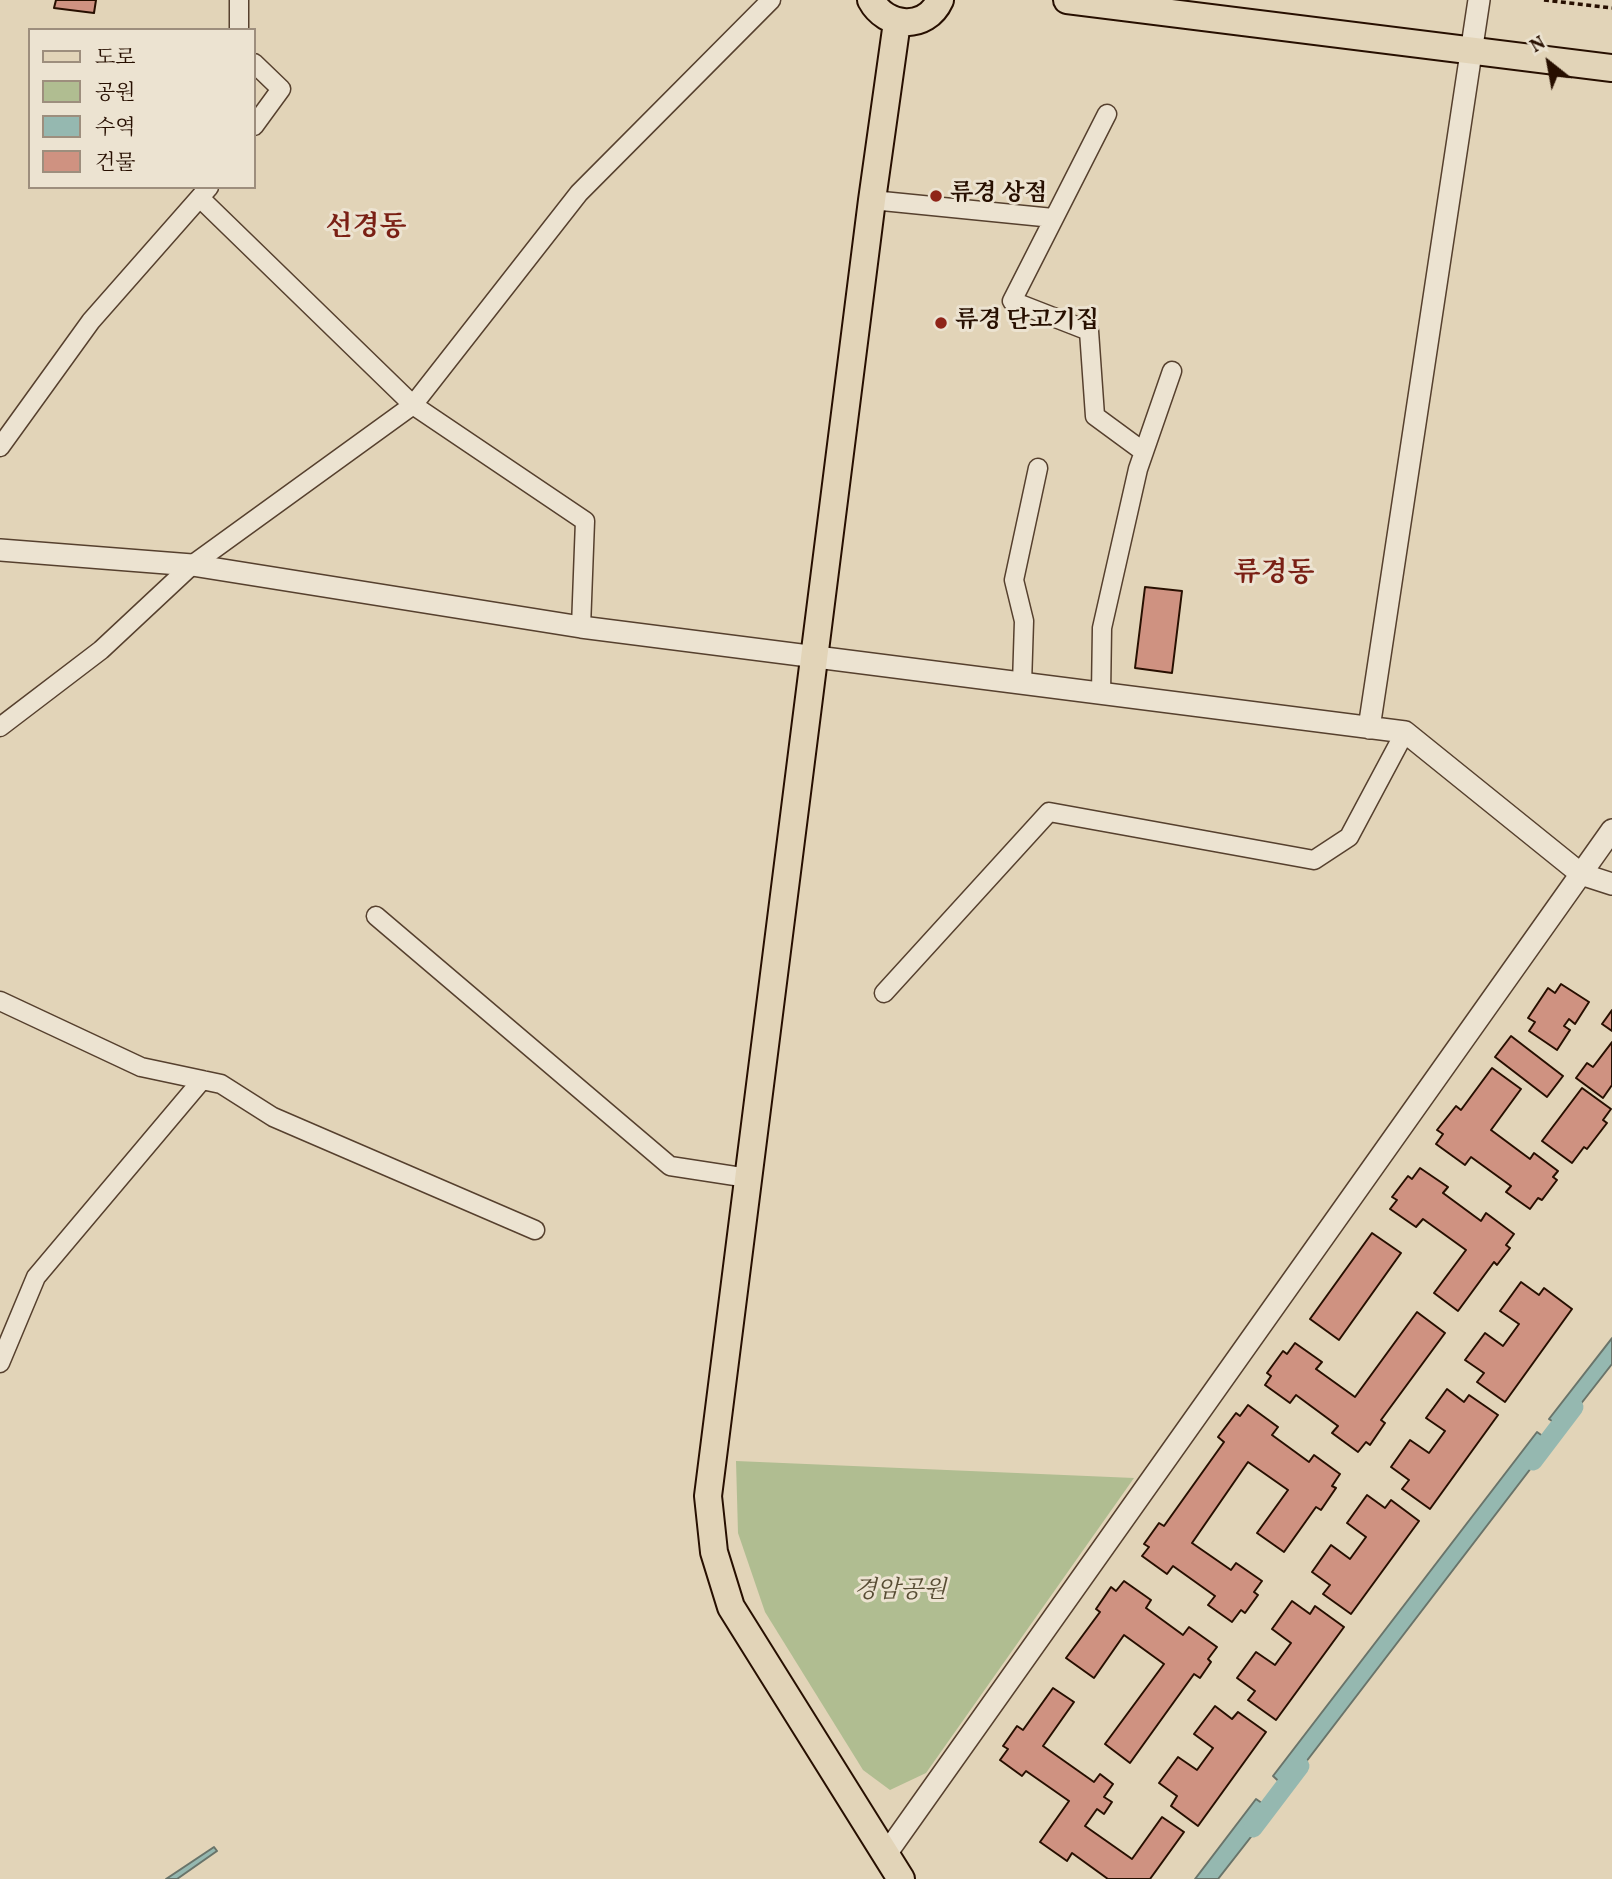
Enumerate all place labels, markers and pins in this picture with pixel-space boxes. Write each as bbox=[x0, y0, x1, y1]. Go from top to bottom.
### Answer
place label: 류경 상점 bbox=[950, 182, 1048, 210]
marker: 류경 상점 bbox=[928, 188, 944, 204]
place label: 류경 단고기집 bbox=[955, 309, 1099, 337]
marker: 류경 단고기집 bbox=[933, 315, 949, 331]

